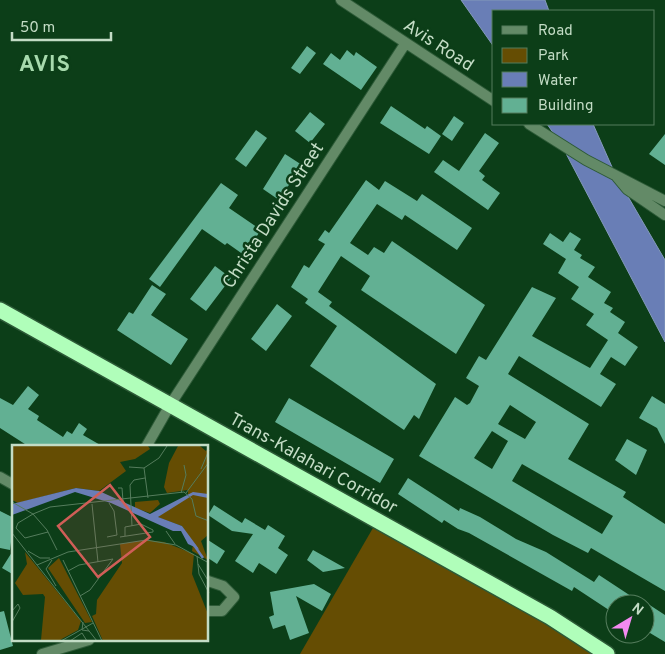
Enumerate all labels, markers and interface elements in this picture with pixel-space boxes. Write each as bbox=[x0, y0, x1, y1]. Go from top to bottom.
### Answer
scale bar bbox=[12, 10, 111, 42]
legend bbox=[492, 10, 655, 125]
street label: Avis Road bbox=[398, 15, 478, 77]
text: 50 m bbox=[20, 19, 55, 38]
text: Road bbox=[538, 22, 573, 41]
text: Park bbox=[538, 47, 569, 66]
district label: AVIS bbox=[19, 52, 71, 79]
text: Water bbox=[538, 72, 578, 91]
text: Building bbox=[538, 97, 593, 116]
street label: Christa Davids Street bbox=[218, 139, 330, 293]
street label: Trans-Kalahari Corridor bbox=[225, 408, 401, 520]
inset map bbox=[12, 445, 209, 642]
north arrow bbox=[605, 594, 655, 644]
text: N bbox=[628, 600, 646, 620]

